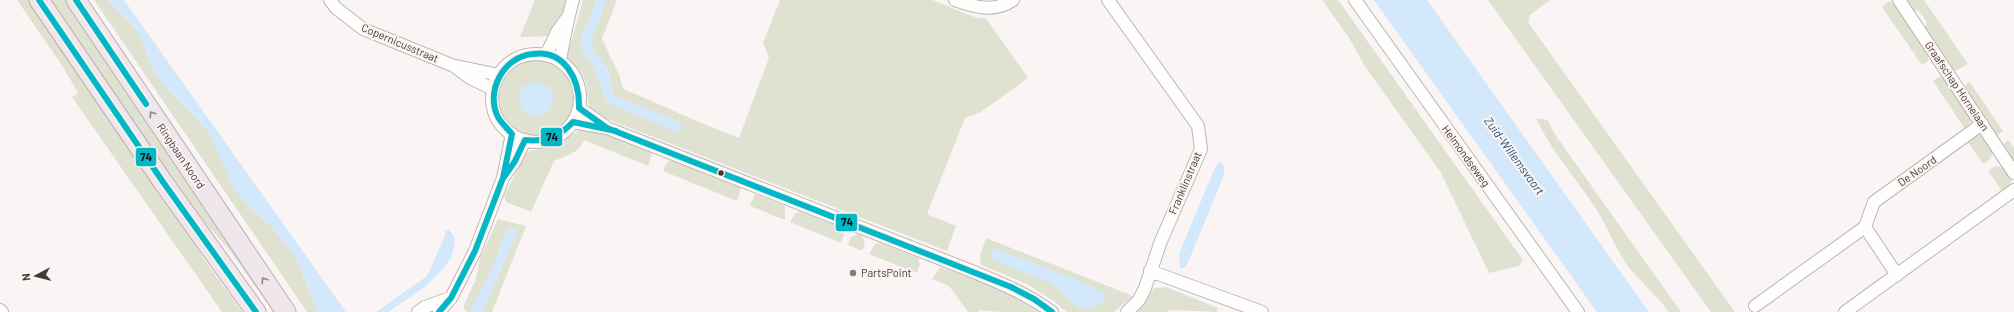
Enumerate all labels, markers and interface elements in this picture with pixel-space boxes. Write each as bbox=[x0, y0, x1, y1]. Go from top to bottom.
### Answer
street label: Copernicusstraat bbox=[360, 20, 441, 65]
street label: Graafschap Hornelaan bbox=[1923, 39, 1992, 133]
one-way arrow bbox=[150, 111, 157, 118]
water label: Zuid-Willemsvaart bbox=[1482, 114, 1548, 198]
street label: Ringbaan Noord bbox=[155, 121, 208, 191]
street label: Helmondseweg bbox=[1440, 122, 1493, 189]
line badge: 74 bbox=[540, 127, 563, 147]
text: 74 bbox=[546, 130, 558, 143]
line badge: 74 bbox=[135, 147, 157, 167]
street label: Franklinstraat bbox=[1165, 149, 1204, 216]
text: 74 bbox=[140, 150, 152, 163]
street label: De Noord bbox=[1895, 153, 1939, 189]
unlabelled marker bbox=[716, 168, 726, 178]
line badge: 74 bbox=[835, 213, 858, 232]
text: 74 bbox=[841, 215, 853, 228]
north arrow bbox=[16, 256, 56, 296]
place label: PartsPoint bbox=[861, 266, 912, 279]
marker: PartsPoint bbox=[848, 268, 858, 278]
text: N bbox=[19, 273, 32, 282]
one-way arrow bbox=[262, 277, 269, 284]

